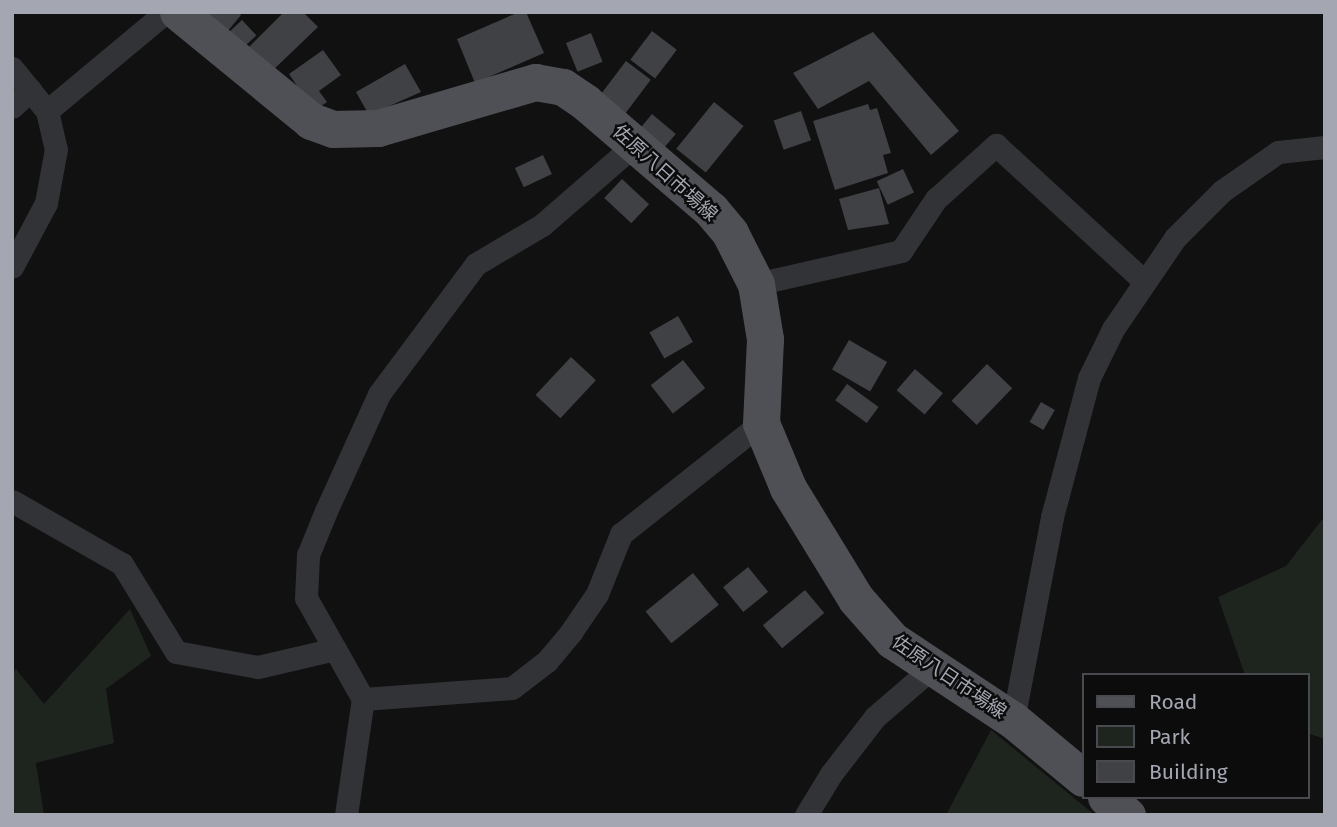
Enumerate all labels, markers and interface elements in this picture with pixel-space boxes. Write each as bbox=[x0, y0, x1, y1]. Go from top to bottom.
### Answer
street label: 佐原八日市場線 bbox=[608, 120, 722, 226]
street label: 佐原八日市場線 bbox=[887, 630, 1011, 724]
legend bbox=[1082, 673, 1309, 799]
text: Road bbox=[1149, 689, 1197, 715]
text: Park bbox=[1149, 724, 1190, 750]
text: Building bbox=[1149, 759, 1228, 785]

